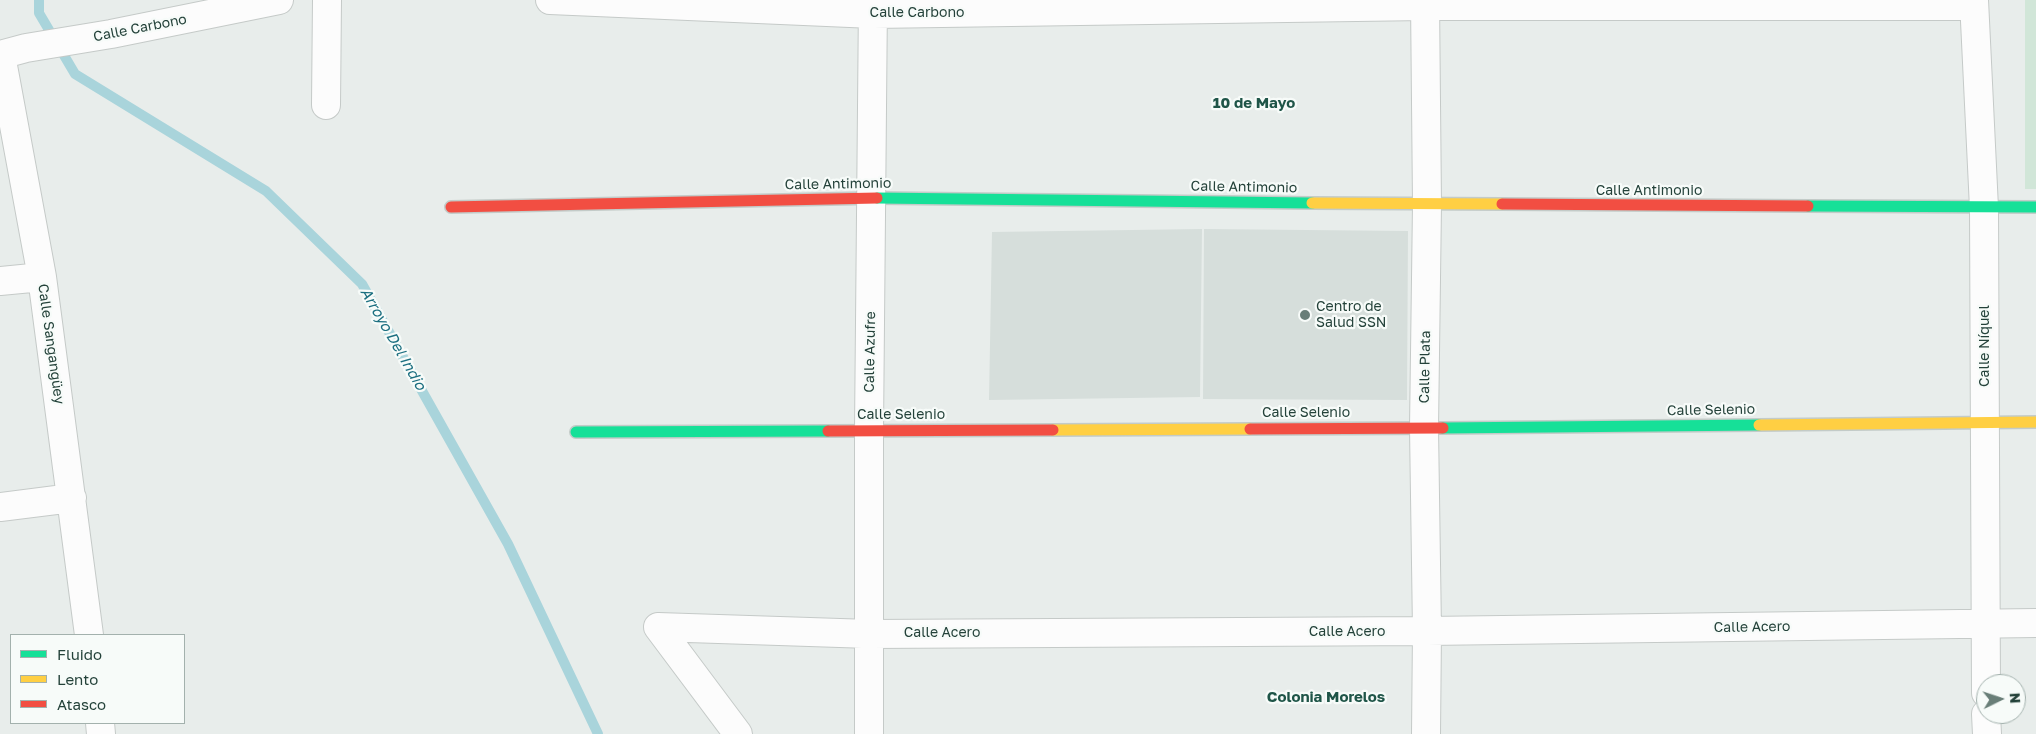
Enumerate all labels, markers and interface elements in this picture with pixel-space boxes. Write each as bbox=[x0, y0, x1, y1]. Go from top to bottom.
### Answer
street label: Calle Carbono bbox=[870, 5, 964, 21]
street label: Calle Carbono bbox=[92, 11, 188, 45]
district label: 10 de Mayo bbox=[1213, 94, 1295, 112]
street label: Calle Antimonio bbox=[785, 175, 891, 193]
street label: Calle Antimonio bbox=[1191, 178, 1297, 196]
street label: Calle Antimonio bbox=[1596, 183, 1702, 199]
street label: Calle Sangangüey bbox=[34, 283, 68, 405]
water label: Arroyo Del Indio bbox=[356, 285, 430, 393]
place label: Centro de Salud SSN bbox=[1316, 299, 1386, 332]
street label: Calle Níquel bbox=[1977, 305, 1993, 387]
marker: Centro de Salud SSN bbox=[1298, 308, 1312, 322]
street label: Calle Azufre bbox=[861, 311, 879, 393]
street label: Calle Plata bbox=[1416, 330, 1434, 404]
street label: Calle Selenio bbox=[1667, 401, 1755, 419]
street label: Calle Selenio bbox=[1262, 405, 1350, 421]
street label: Calle Selenio bbox=[857, 407, 945, 423]
street label: Calle Acero bbox=[1714, 618, 1790, 636]
street label: Calle Acero bbox=[1309, 624, 1385, 640]
street label: Calle Acero bbox=[904, 625, 980, 641]
legend bbox=[10, 634, 185, 724]
text: Fluido bbox=[57, 645, 102, 663]
text: Lento bbox=[57, 670, 98, 688]
north arrow bbox=[1976, 674, 2026, 724]
district label: Colonia Morelos bbox=[1267, 688, 1385, 706]
text: N bbox=[2007, 692, 2024, 704]
text: Atasco bbox=[57, 695, 106, 713]

